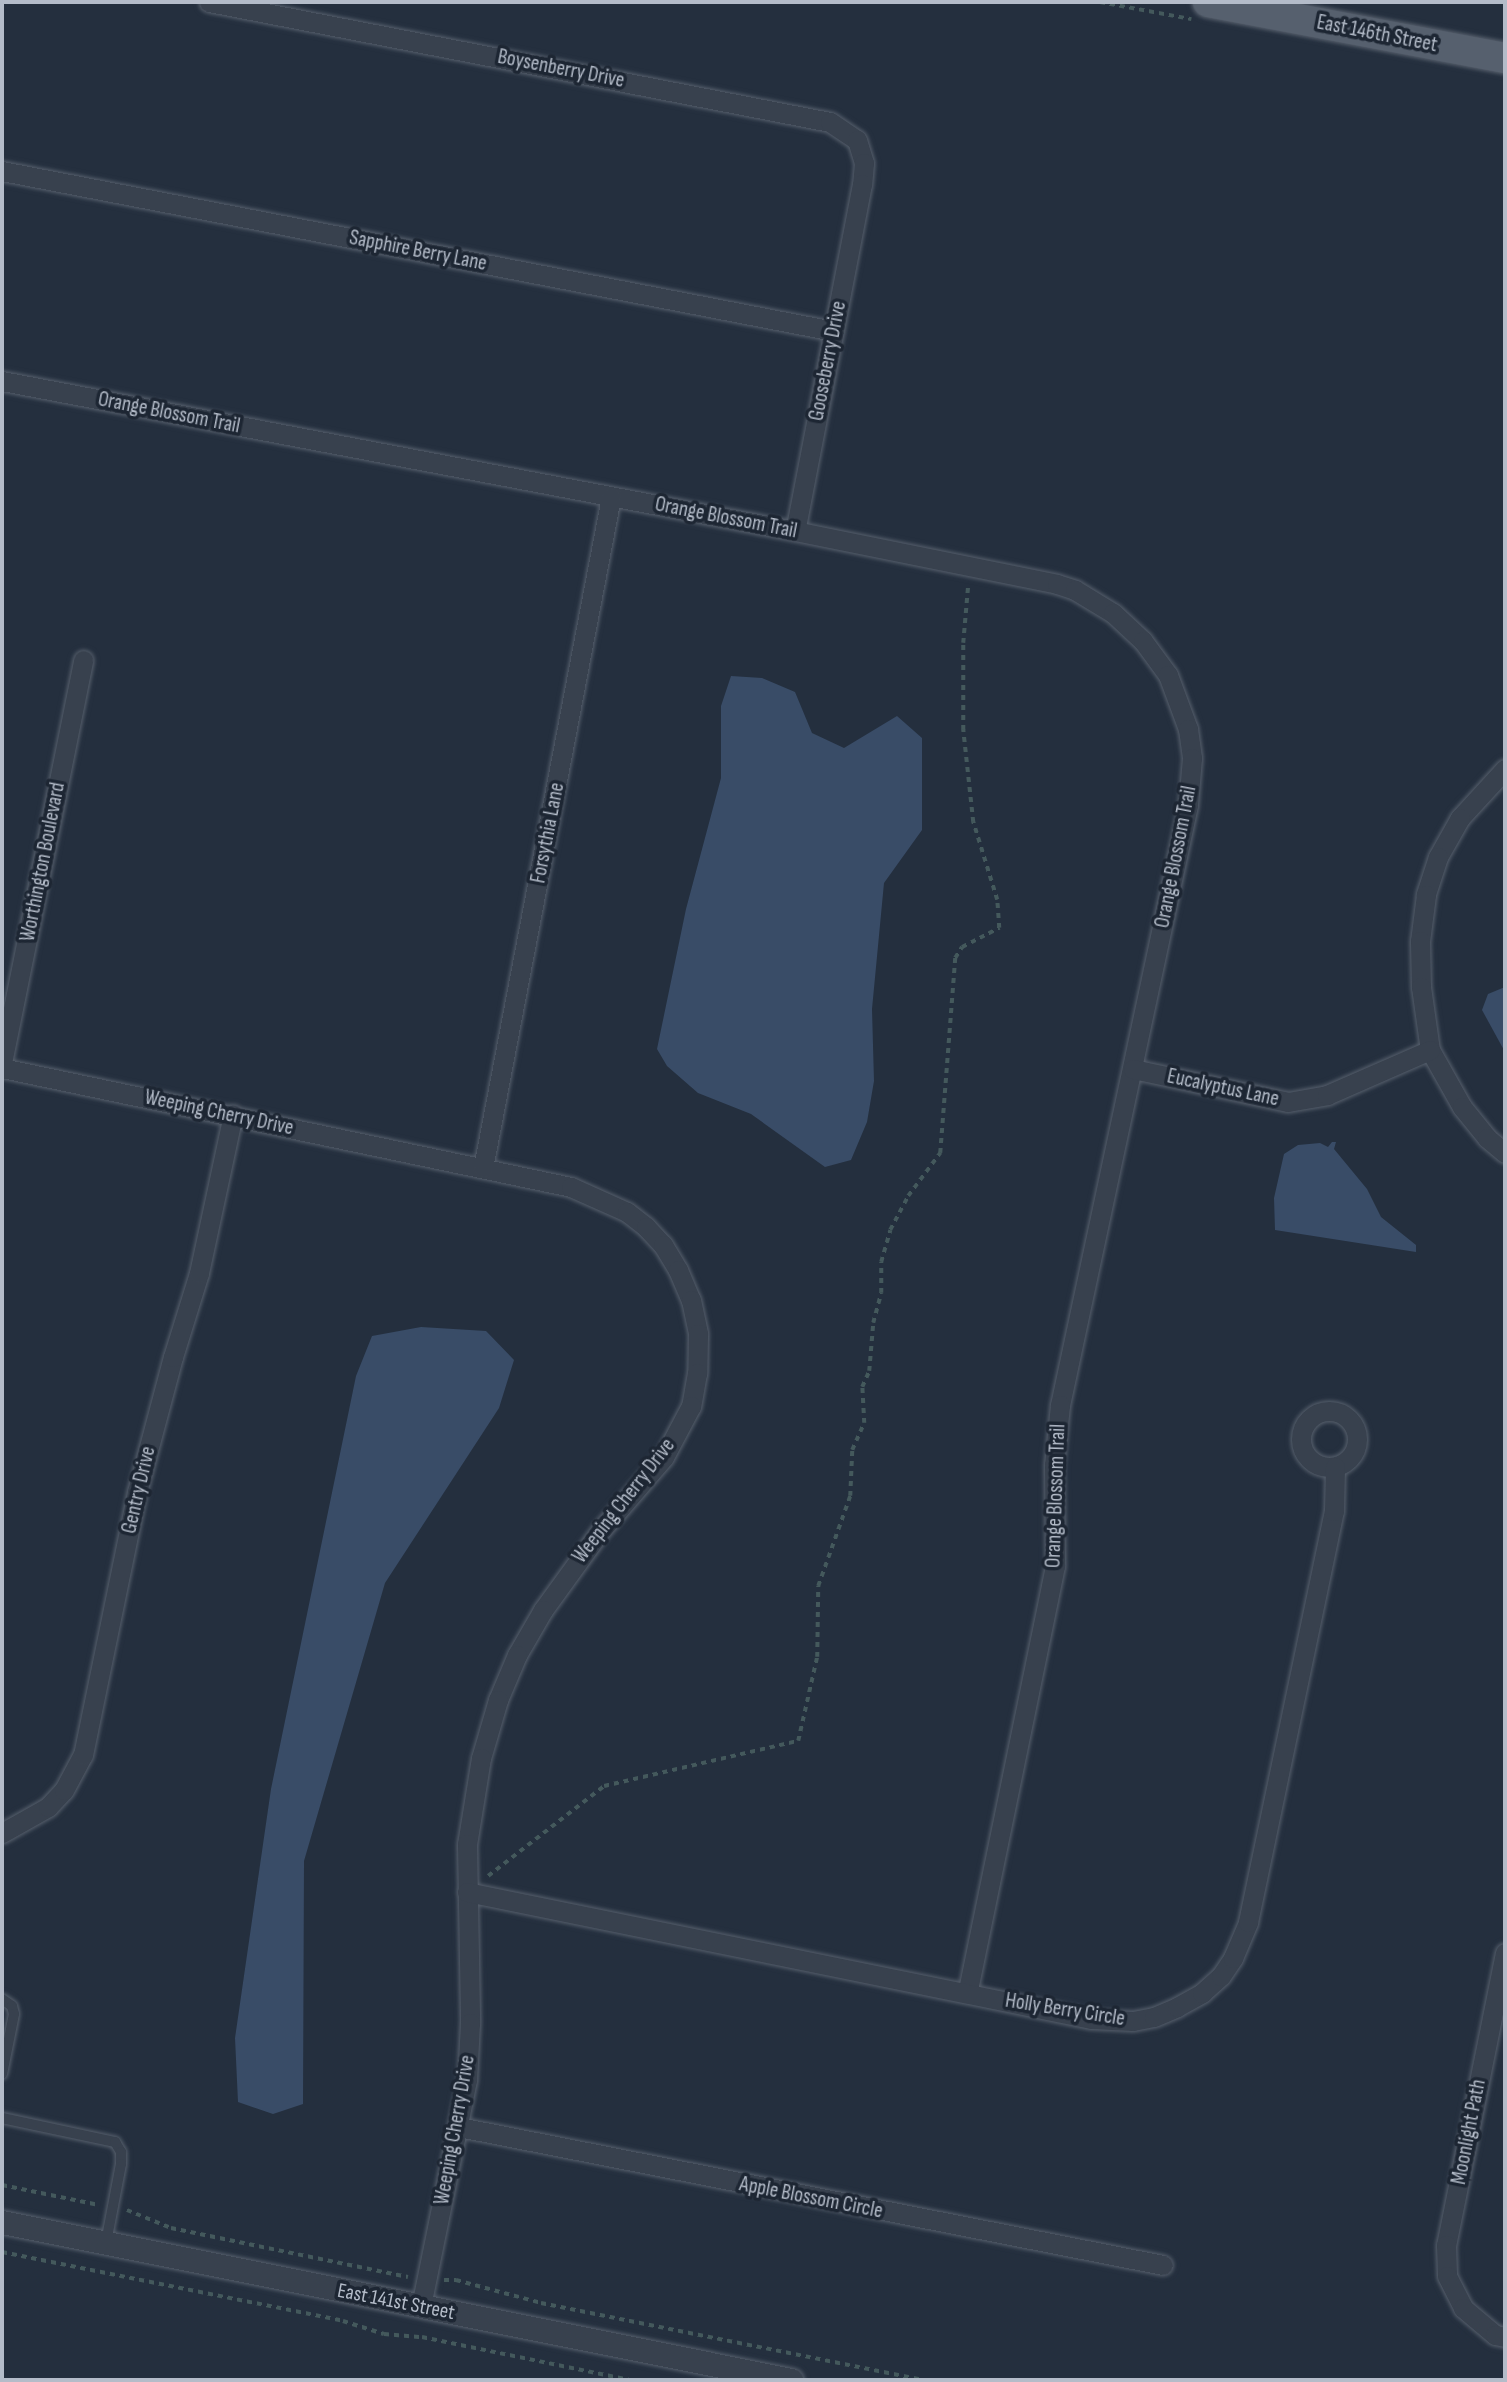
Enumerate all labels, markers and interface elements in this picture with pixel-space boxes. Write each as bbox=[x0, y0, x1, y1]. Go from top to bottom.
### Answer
street label: East 146th Street bbox=[1315, 10, 1439, 58]
street label: Boysenberry Drive bbox=[496, 44, 626, 94]
street label: Sapphire Berry Lane bbox=[347, 225, 489, 277]
street label: Gooseberry Drive bbox=[804, 299, 852, 423]
street label: Orange Blossom Trail bbox=[96, 387, 242, 439]
street label: Orange Blossom Trail bbox=[653, 492, 799, 544]
street label: Worthington Boulevard bbox=[15, 780, 71, 944]
street label: Forsythia Lane bbox=[526, 781, 570, 885]
street label: Orange Blossom Trail bbox=[1150, 784, 1202, 930]
street label: Eucalyptus Lane bbox=[1165, 1064, 1281, 1112]
street label: Weeping Cherry Drive bbox=[142, 1085, 296, 1141]
street label: Orange Blossom Trail bbox=[1041, 1424, 1071, 1568]
street label: Weeping Cherry Drive bbox=[567, 1434, 681, 1568]
street label: Gentry Drive bbox=[117, 1444, 161, 1536]
street label: Holly Berry Circle bbox=[1003, 1988, 1127, 2032]
street label: Weeping Cherry Drive bbox=[429, 2053, 481, 2207]
street label: Moonlight Path bbox=[1446, 2077, 1492, 2187]
street label: Apple Blossom Circle bbox=[737, 2172, 885, 2224]
street label: East 141st Street bbox=[335, 2278, 457, 2326]

